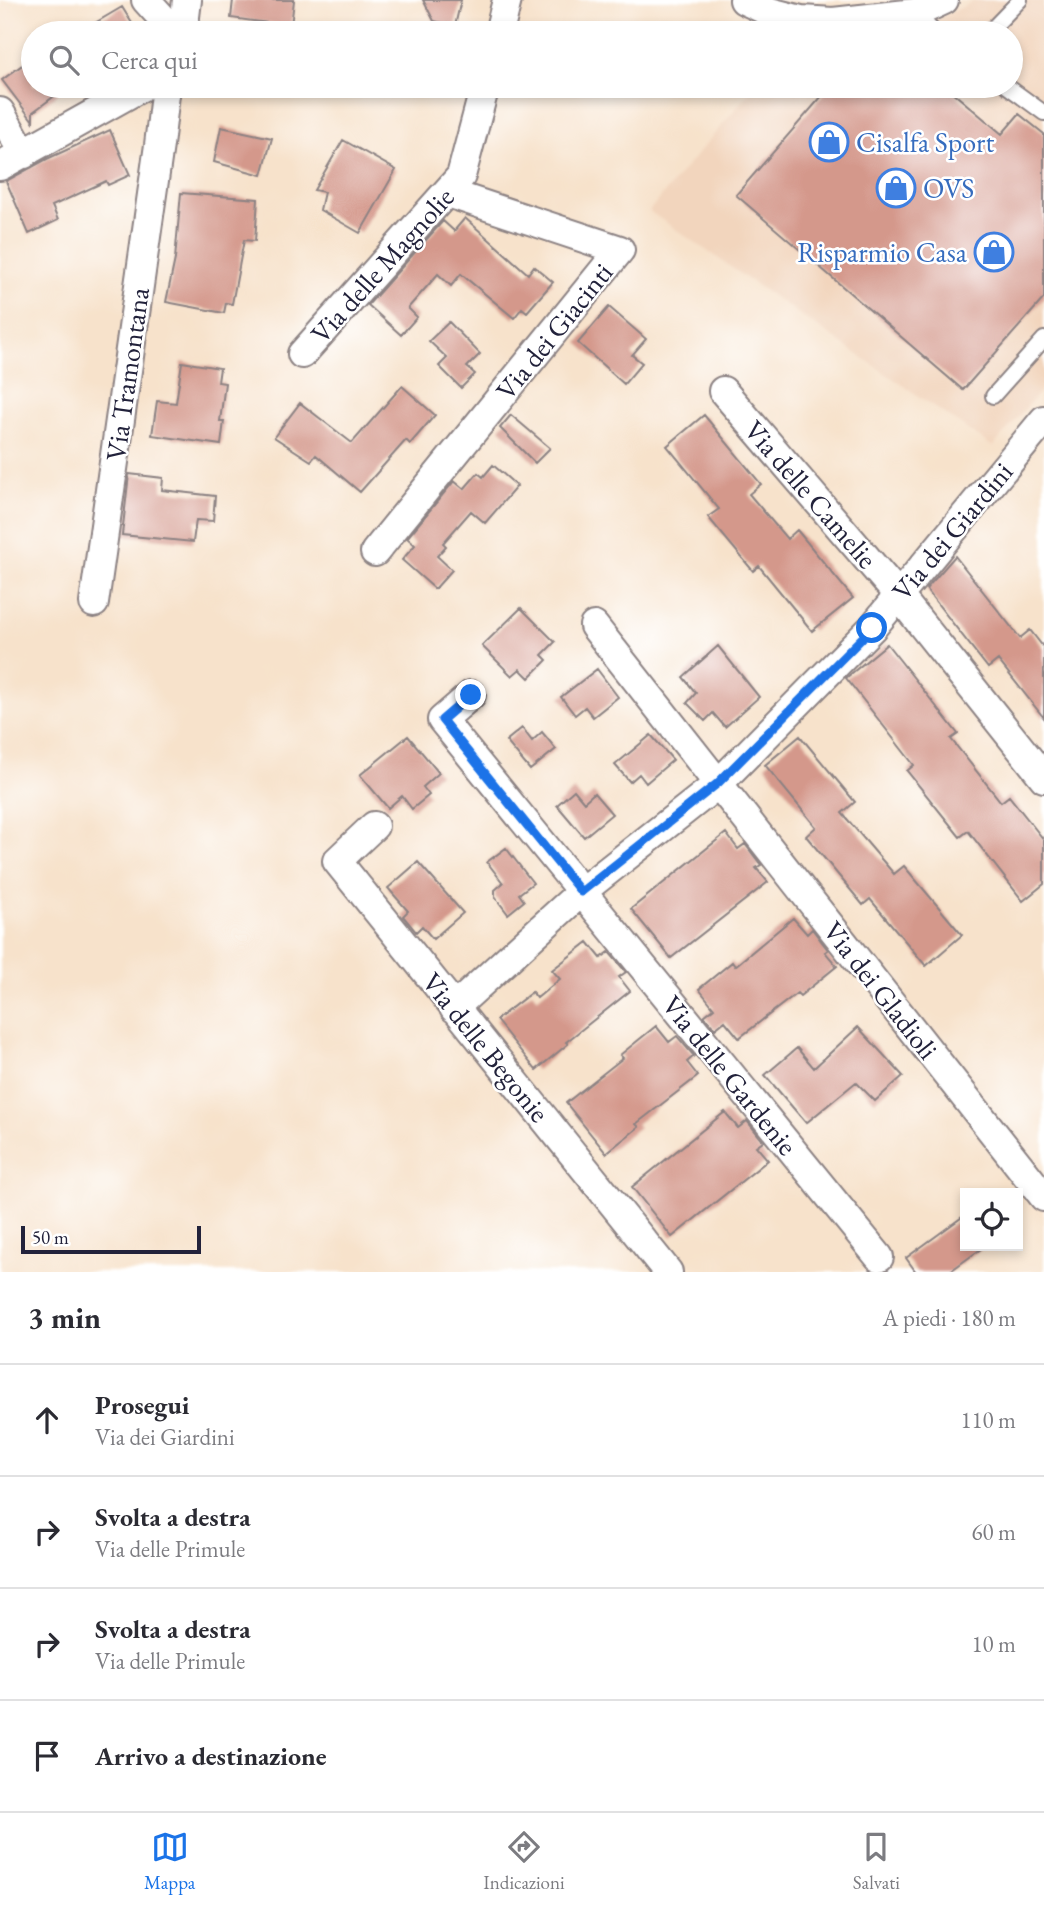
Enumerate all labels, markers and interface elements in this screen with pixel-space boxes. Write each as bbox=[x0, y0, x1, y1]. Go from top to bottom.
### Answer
search box bbox=[21, 21, 1023, 98]
icon: search bbox=[45, 41, 83, 79]
text: Cerca qui bbox=[101, 43, 198, 77]
shop icon: Cisalfa Sport bbox=[808, 121, 850, 163]
place label: Cisalfa Sport bbox=[856, 124, 994, 160]
shop icon: OVS bbox=[875, 167, 917, 209]
place label: OVS bbox=[923, 170, 974, 206]
street label: Via delle Magnolie bbox=[302, 179, 462, 350]
shop icon: Risparmio Casa bbox=[973, 231, 1015, 273]
place label: Risparmio Casa bbox=[797, 234, 968, 270]
street label: Via dei Giacinti bbox=[488, 255, 620, 407]
street label: Via Tramontana bbox=[97, 284, 157, 463]
street label: Via delle Camelie bbox=[737, 412, 885, 576]
street label: Via dei Giardini bbox=[884, 454, 1020, 608]
route start bbox=[856, 612, 887, 643]
route end bbox=[455, 679, 486, 710]
street label: Via dei Gladioli bbox=[816, 914, 946, 1067]
street label: Via delle Begonie bbox=[414, 965, 558, 1129]
street label: Via delle Gardenie bbox=[654, 988, 806, 1162]
map controls bbox=[960, 1188, 1023, 1251]
button: locate bbox=[960, 1188, 1023, 1251]
scale bar bbox=[21, 1223, 201, 1255]
text: 50 m bbox=[32, 1225, 69, 1250]
text: 3 min bbox=[28, 1298, 101, 1337]
text: A piedi · 180 m bbox=[882, 1303, 1016, 1333]
text: Prosegui bbox=[95, 1388, 190, 1422]
icon: ahead bbox=[28, 1401, 66, 1439]
text: 110 m bbox=[960, 1405, 1016, 1435]
text: Via dei Giardini bbox=[95, 1422, 235, 1452]
text: Svolta a destra bbox=[95, 1500, 251, 1534]
icon: right bbox=[28, 1513, 66, 1551]
text: 60 m bbox=[971, 1517, 1016, 1547]
text: Via delle Primule bbox=[95, 1534, 245, 1564]
text: Svolta a destra bbox=[95, 1612, 251, 1646]
icon: right bbox=[28, 1625, 66, 1663]
text: 10 m bbox=[971, 1629, 1016, 1659]
text: Via delle Primule bbox=[95, 1646, 245, 1676]
icon: arrive bbox=[28, 1737, 66, 1775]
text: Arrivo a destinazione bbox=[95, 1739, 327, 1773]
tab: Mappa bbox=[144, 1828, 195, 1895]
tab: Indicazioni bbox=[483, 1828, 565, 1895]
tab: Salvati bbox=[853, 1828, 900, 1895]

